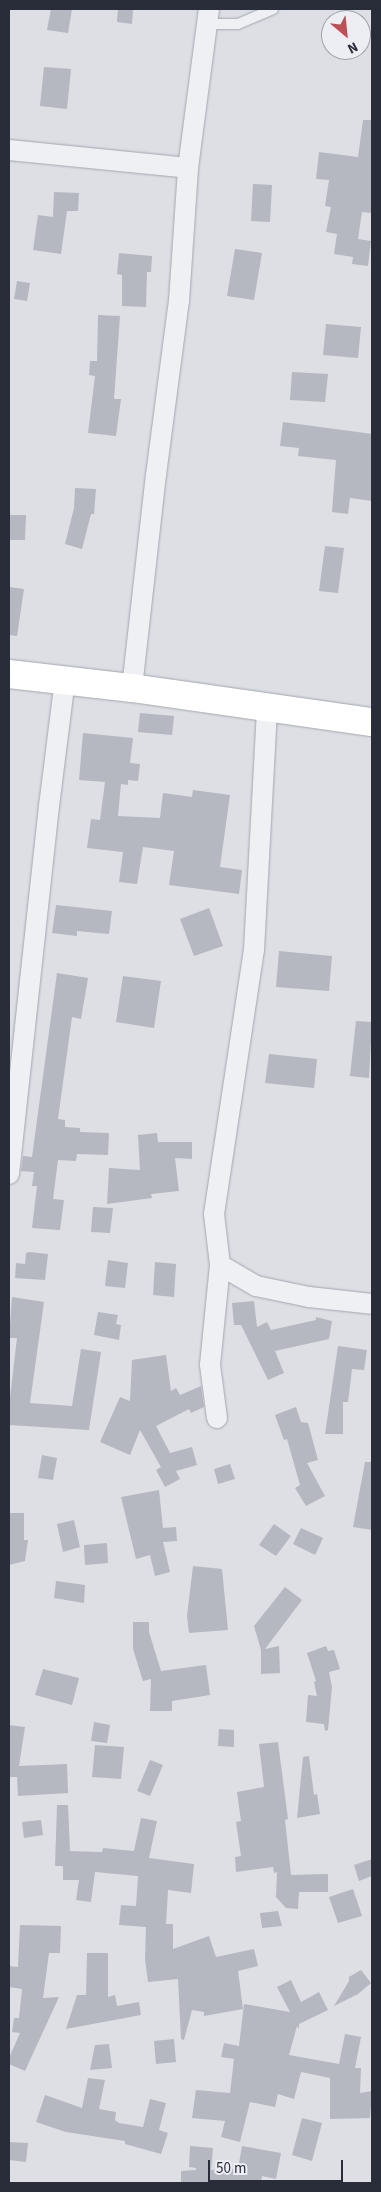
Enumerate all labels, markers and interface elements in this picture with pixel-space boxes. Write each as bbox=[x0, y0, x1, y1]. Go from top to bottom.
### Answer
north arrow bbox=[321, 10, 371, 60]
text: N bbox=[344, 36, 361, 58]
scale bar bbox=[211, 2150, 346, 2182]
text: 50 m bbox=[216, 2158, 246, 2179]

